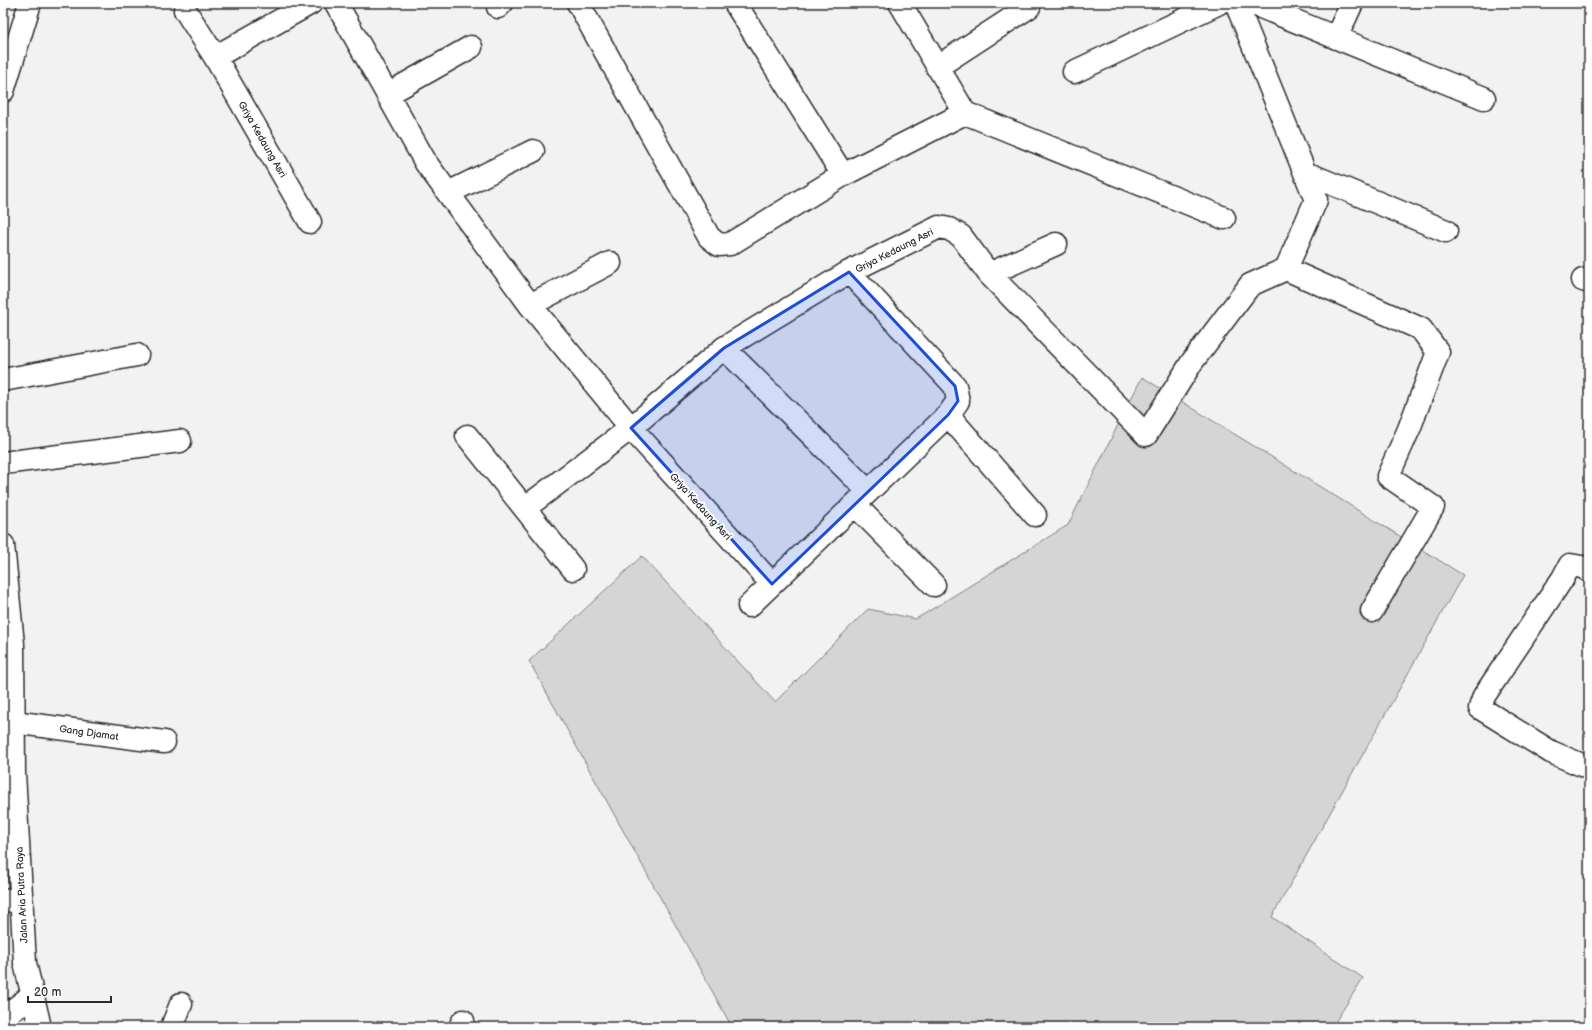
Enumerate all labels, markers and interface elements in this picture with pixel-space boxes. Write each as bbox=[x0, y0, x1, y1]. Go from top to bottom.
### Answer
street label: Griya Kedaung Asri bbox=[235, 99, 289, 180]
street label: Griya Kedaung Asri bbox=[853, 226, 936, 276]
street label: Griya Kedaung Asri bbox=[667, 471, 734, 543]
street label: Gang Djamat bbox=[59, 723, 119, 743]
street label: Jalan Aria Putra Raya bbox=[13, 846, 31, 944]
scale bar bbox=[28, 978, 111, 1004]
text: 20 m bbox=[34, 985, 61, 1000]

